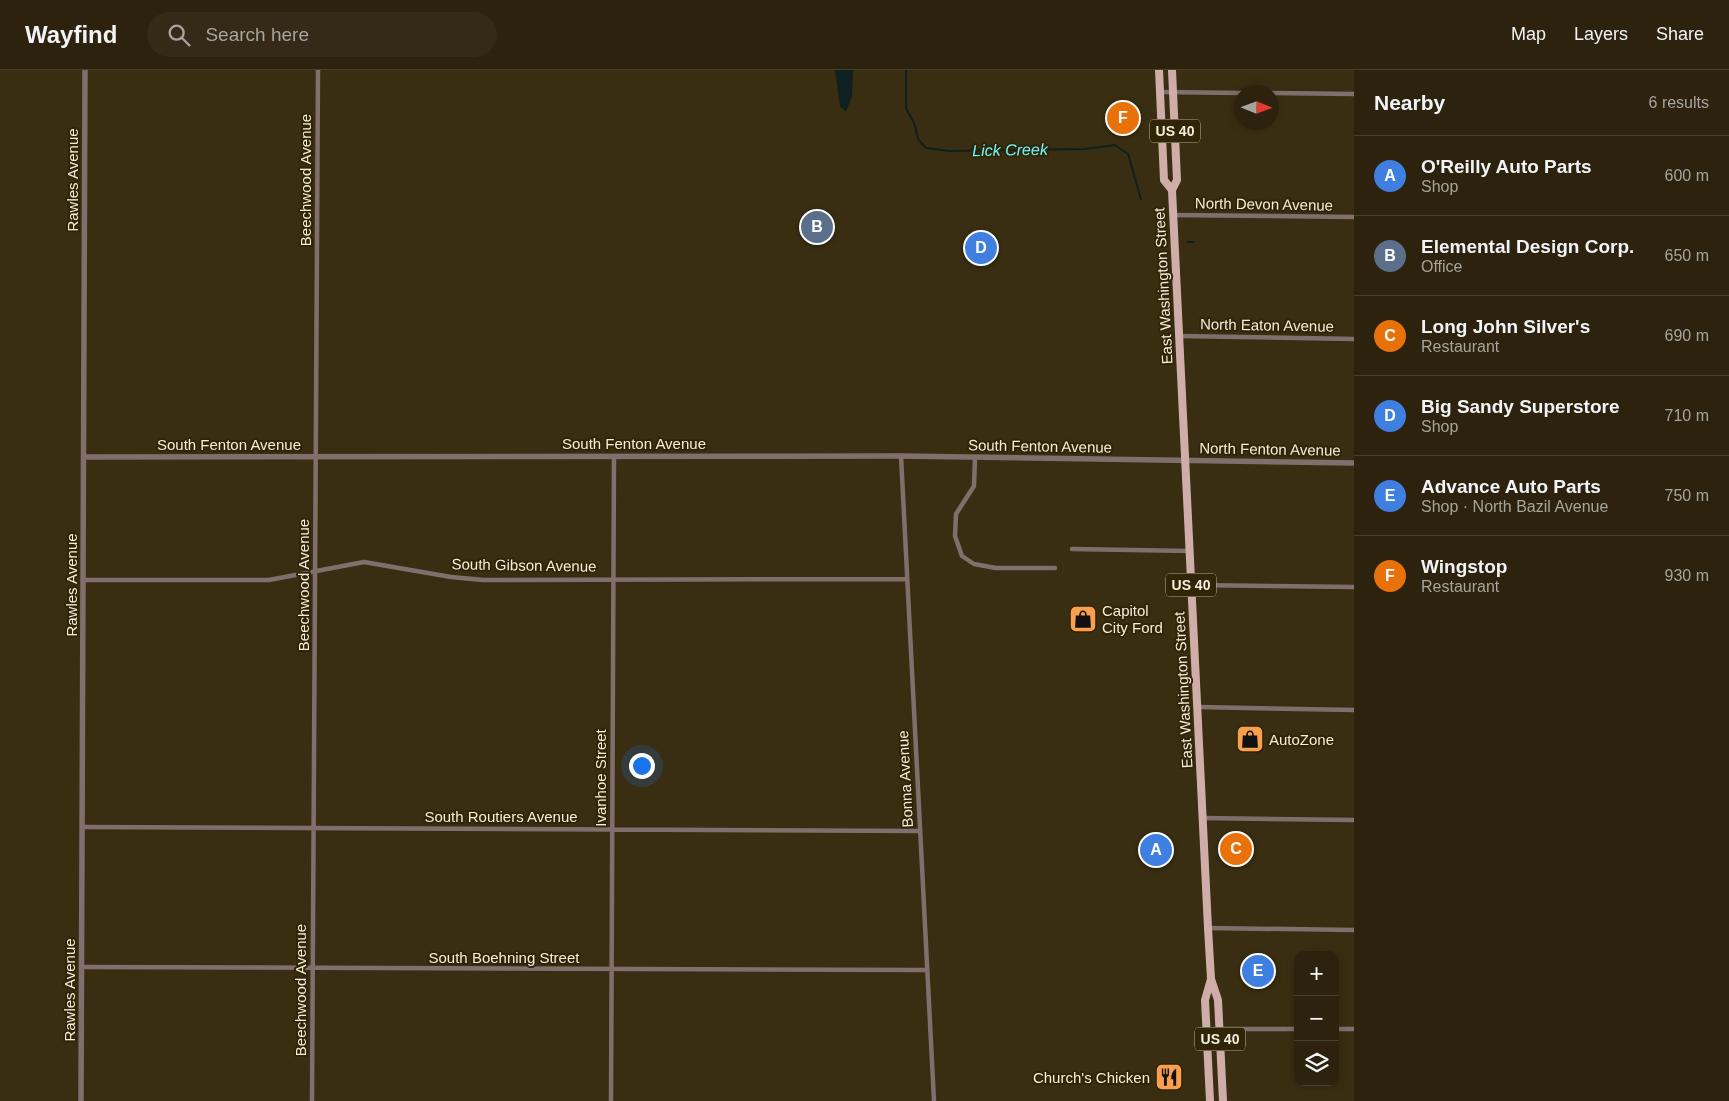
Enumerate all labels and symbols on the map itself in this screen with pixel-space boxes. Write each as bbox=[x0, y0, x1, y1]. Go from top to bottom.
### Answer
north arrow bbox=[1234, 85, 1279, 130]
pin: F bbox=[1107, 99, 1139, 137]
street label: Beechwood Avenue bbox=[297, 114, 314, 246]
road number: US 40 bbox=[1150, 119, 1200, 142]
street label: Rawles Avenue bbox=[64, 128, 81, 232]
water label: Lick Creek bbox=[972, 141, 1049, 159]
street label: North Devon Avenue bbox=[1195, 194, 1333, 214]
street label: East Washington Street bbox=[1150, 206, 1176, 365]
pin: B bbox=[801, 208, 833, 246]
pin: D bbox=[965, 229, 997, 267]
street label: North Eaton Avenue bbox=[1200, 315, 1334, 335]
street label: South Fenton Avenue bbox=[562, 435, 706, 452]
street label: South Fenton Avenue bbox=[157, 436, 301, 453]
street label: South Fenton Avenue bbox=[968, 436, 1112, 456]
street label: North Fenton Avenue bbox=[1199, 439, 1341, 459]
street label: Beechwood Avenue bbox=[295, 519, 312, 651]
street label: Rawles Avenue bbox=[63, 533, 80, 637]
street label: South Gibson Avenue bbox=[451, 555, 597, 575]
road number: US 40 bbox=[1166, 574, 1216, 596]
place label: Capitol City Ford bbox=[1102, 602, 1163, 636]
shop icon: Capitol City Ford bbox=[1068, 604, 1098, 634]
street label: East Washington Street bbox=[1170, 610, 1196, 769]
shop icon: AutoZone bbox=[1235, 724, 1265, 754]
street label: Ivanhoe Street bbox=[592, 728, 609, 827]
street label: Bonna Avenue bbox=[894, 730, 916, 828]
place label: AutoZone bbox=[1269, 731, 1334, 748]
your location bbox=[629, 753, 655, 779]
street label: South Routiers Avenue bbox=[424, 808, 578, 825]
pin: C bbox=[1220, 830, 1252, 868]
pin: A bbox=[1140, 831, 1172, 869]
street label: Beechwood Avenue bbox=[292, 924, 309, 1056]
street label: Rawles Avenue bbox=[61, 938, 78, 1042]
street label: South Boehning Street bbox=[429, 949, 580, 966]
pin: E bbox=[1242, 952, 1274, 990]
road number: US 40 bbox=[1195, 1028, 1245, 1051]
restaurant icon: Church's Chicken bbox=[1154, 1062, 1184, 1092]
place label: Church's Chicken bbox=[1033, 1069, 1150, 1086]

